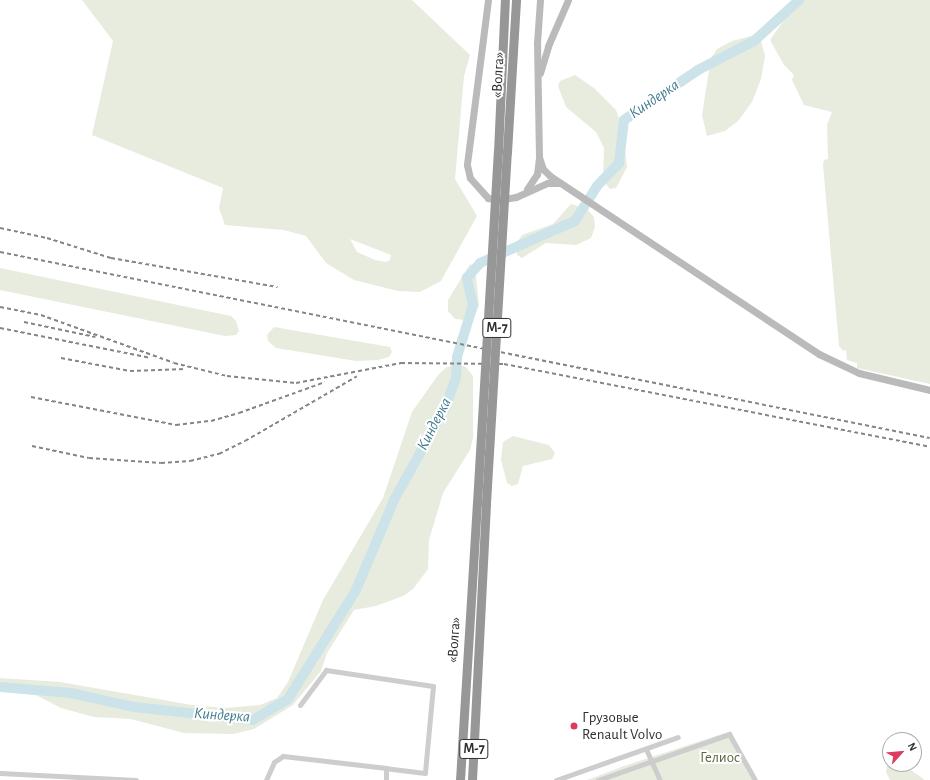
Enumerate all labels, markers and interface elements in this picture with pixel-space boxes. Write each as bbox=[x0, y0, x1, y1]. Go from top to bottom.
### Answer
street label: «Волга» bbox=[488, 51, 508, 99]
water label: Киндерка bbox=[625, 75, 683, 123]
road number: М-7 bbox=[482, 316, 512, 340]
water label: Киндерка bbox=[413, 395, 455, 453]
street label: «Волга» bbox=[443, 616, 465, 664]
water label: Киндерка bbox=[193, 703, 251, 727]
place label: Грузовые Renault Volvo bbox=[582, 708, 662, 743]
marker: Грузовые Renault Volvo bbox=[569, 721, 579, 731]
north arrow bbox=[882, 732, 922, 772]
road number: М-7 bbox=[459, 737, 489, 761]
text: N bbox=[906, 741, 919, 753]
park label: Гелиос bbox=[700, 749, 740, 767]

